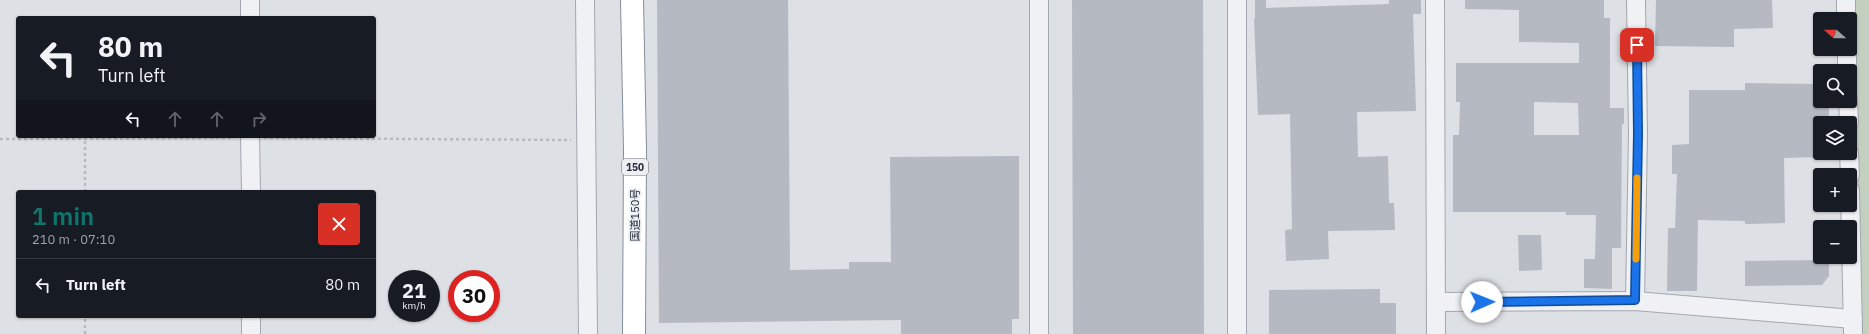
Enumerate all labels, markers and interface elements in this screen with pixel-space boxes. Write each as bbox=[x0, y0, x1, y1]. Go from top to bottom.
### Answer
north arrow bbox=[1813, 12, 1857, 56]
map controls bbox=[1813, 12, 1857, 264]
text: 80 m bbox=[98, 28, 163, 65]
pin bbox=[1620, 28, 1654, 62]
icon: left bbox=[32, 32, 84, 84]
icon: arrive bbox=[1626, 34, 1648, 56]
text: Turn left bbox=[98, 64, 166, 87]
button: search bbox=[1813, 64, 1857, 108]
icon: left bbox=[122, 108, 144, 130]
icon: ahead bbox=[164, 108, 186, 130]
icon: ahead bbox=[206, 108, 228, 130]
icon: right bbox=[248, 108, 270, 130]
button: layers bbox=[1813, 116, 1857, 160]
road number: 150 bbox=[622, 159, 648, 175]
button: + bbox=[1813, 168, 1857, 212]
street label: 国道150号 bbox=[628, 189, 642, 241]
text: 1 min bbox=[32, 200, 94, 232]
button: close bbox=[318, 203, 360, 245]
button: − bbox=[1813, 220, 1857, 264]
text: 210 m · 07:10 bbox=[32, 231, 115, 248]
speed limit sign: 30 bbox=[448, 270, 500, 322]
icon: left bbox=[32, 274, 54, 296]
text: Turn left bbox=[66, 275, 126, 294]
text: 80 m bbox=[325, 275, 360, 294]
text: 21 bbox=[402, 277, 426, 304]
position arrow bbox=[1461, 281, 1503, 323]
text: km/h bbox=[402, 299, 426, 312]

